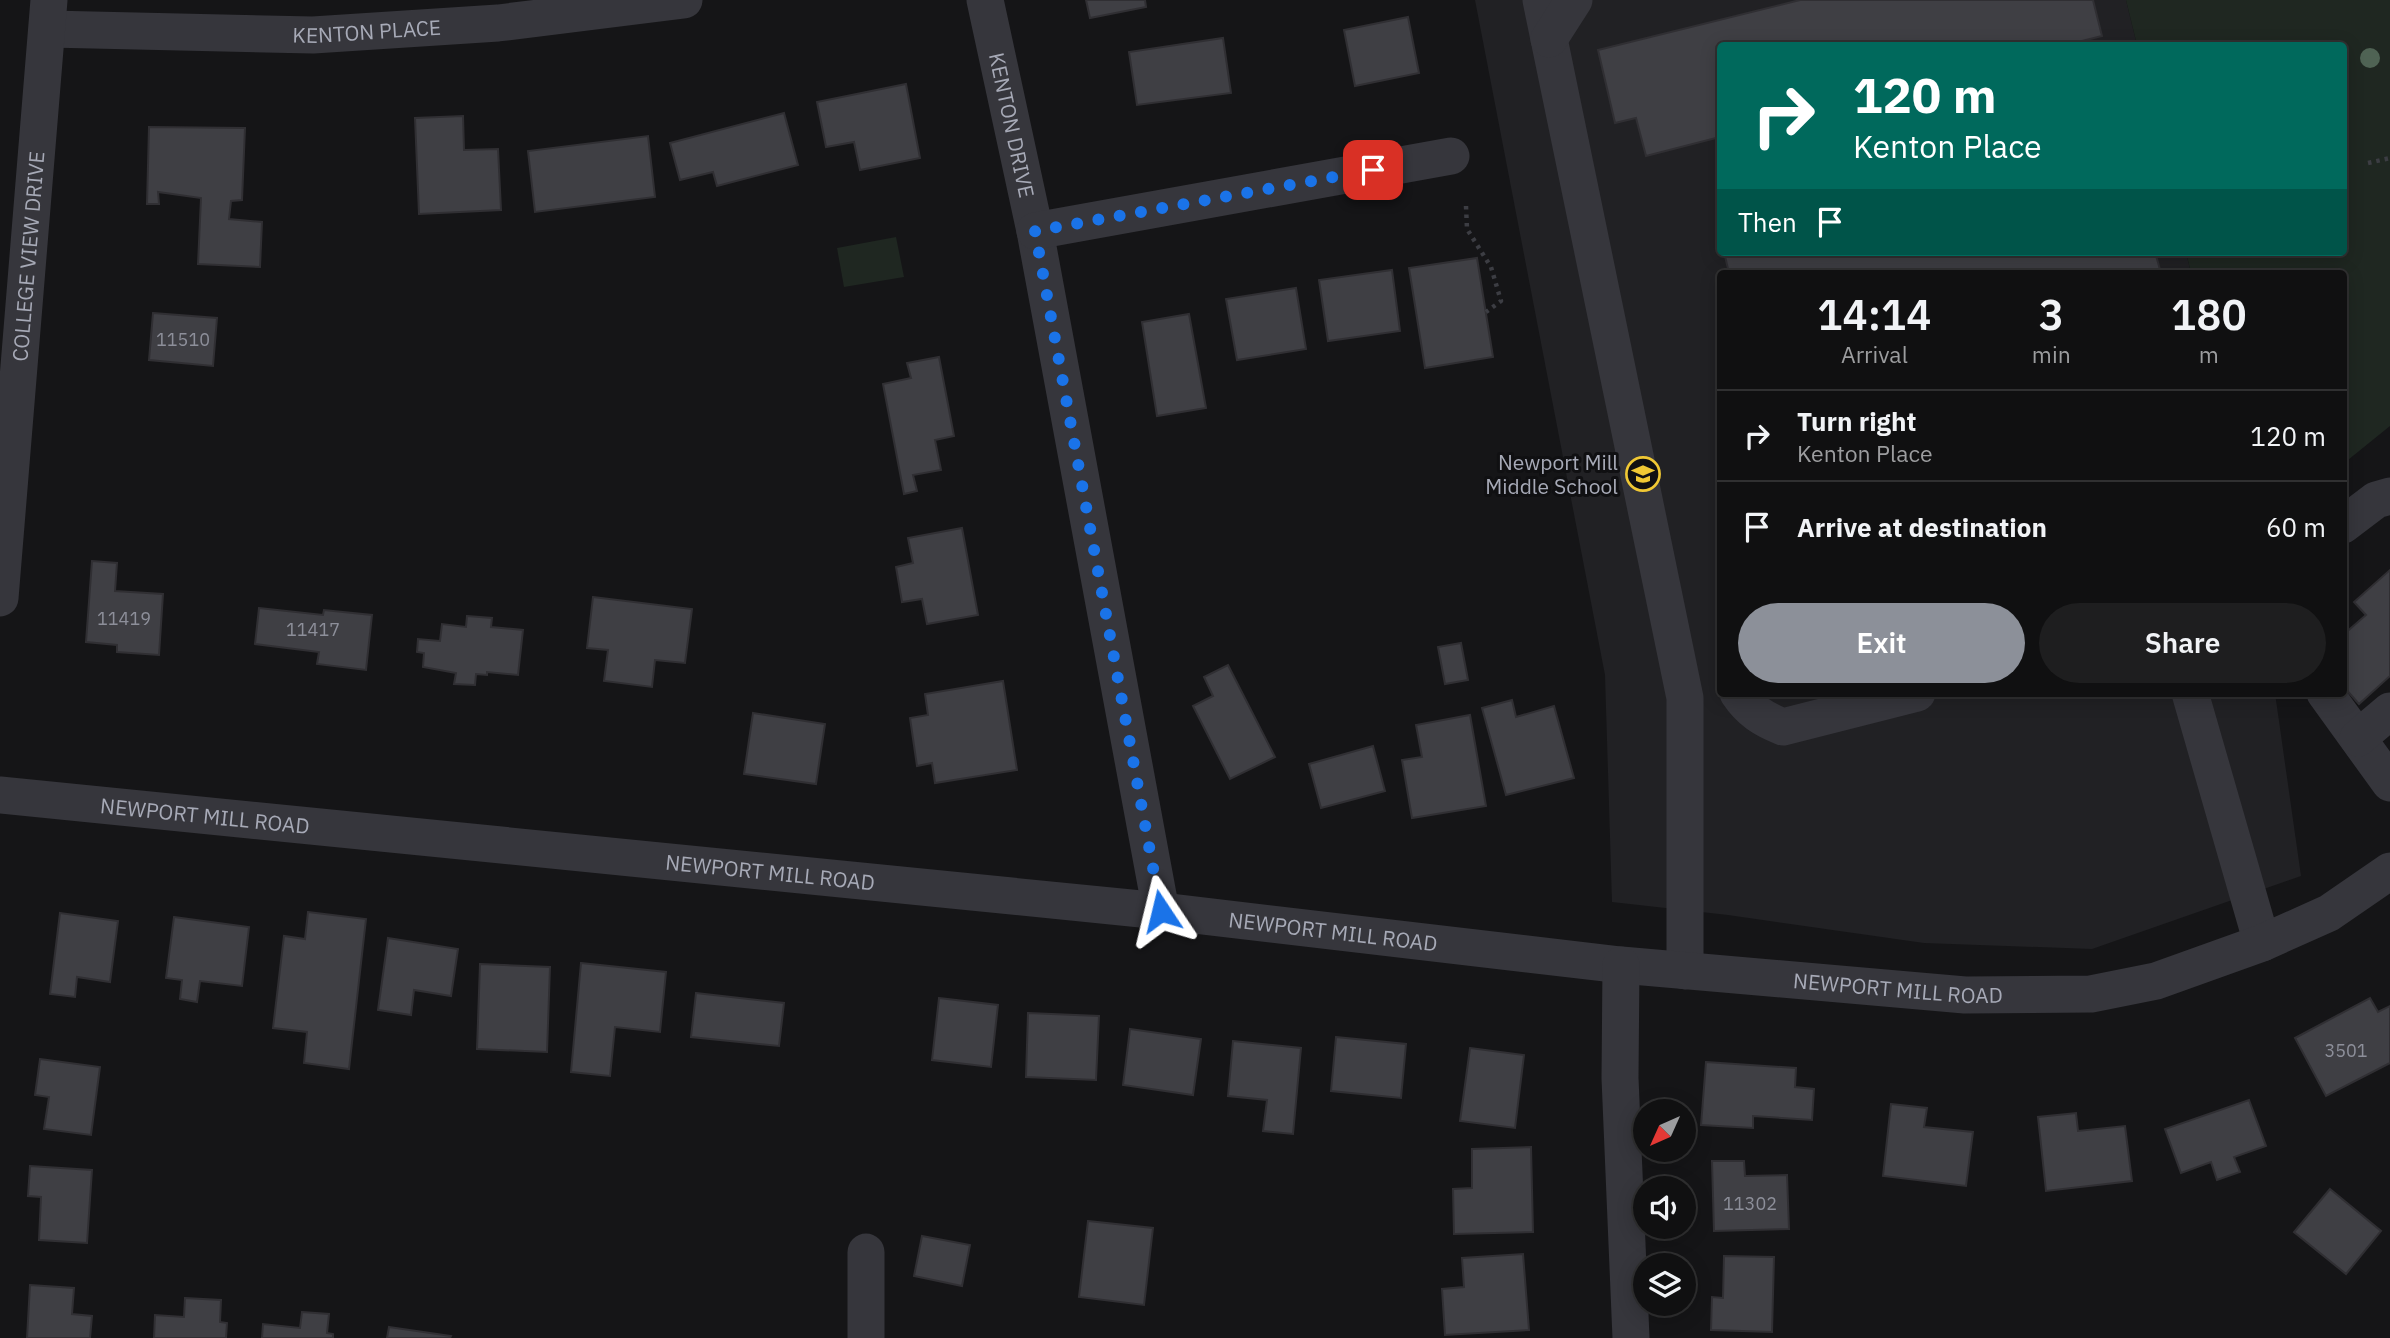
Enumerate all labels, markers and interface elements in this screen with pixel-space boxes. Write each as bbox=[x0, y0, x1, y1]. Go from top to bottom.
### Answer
street label: KENTON PLACE bbox=[292, 13, 442, 49]
street label: KENTON DRIVE bbox=[983, 50, 1041, 200]
text: 120 m bbox=[1853, 63, 1997, 126]
icon: right bbox=[1738, 70, 1829, 161]
text: Kenton Place bbox=[1853, 125, 2042, 167]
pin bbox=[1343, 140, 1403, 200]
street label: COLLEGE VIEW DRIVE bbox=[5, 150, 51, 362]
icon: arrive bbox=[1354, 151, 1392, 189]
icon: arrive bbox=[1811, 203, 1849, 241]
text: Then bbox=[1738, 205, 1797, 239]
text: 14:14 bbox=[1817, 287, 1932, 342]
text: 3 bbox=[2039, 287, 2064, 342]
text: 180 bbox=[2171, 287, 2247, 342]
house number: 11510 bbox=[156, 328, 210, 351]
text: Arrival bbox=[1841, 339, 1908, 369]
text: min bbox=[2032, 339, 2071, 369]
text: m bbox=[2199, 339, 2219, 369]
text: Turn right bbox=[1797, 404, 1916, 438]
icon: right bbox=[1738, 417, 1776, 455]
text: 120 m bbox=[2250, 419, 2326, 453]
text: Kenton Place bbox=[1797, 438, 1933, 468]
place label: Newport Mill Middle School bbox=[1485, 448, 1618, 500]
school or university icon: Newport Mill Middle School bbox=[1624, 455, 1662, 493]
icon: arrive bbox=[1738, 508, 1776, 546]
text: Arrive at destination bbox=[1797, 510, 2047, 544]
text: 60 m bbox=[2266, 510, 2326, 544]
button: Exit bbox=[1738, 603, 2025, 683]
button: Share bbox=[2039, 603, 2326, 683]
house number: 11419 bbox=[97, 607, 151, 630]
house number: 11417 bbox=[286, 618, 340, 641]
street label: NEWPORT MILL ROAD bbox=[99, 791, 311, 840]
street label: NEWPORT MILL ROAD bbox=[664, 848, 876, 896]
position arrow bbox=[1124, 874, 1198, 948]
street label: NEWPORT MILL ROAD bbox=[1227, 905, 1439, 957]
street label: NEWPORT MILL ROAD bbox=[1792, 966, 2003, 1009]
house number: 3501 bbox=[2324, 1039, 2368, 1062]
north arrow bbox=[1633, 1099, 1696, 1162]
map controls bbox=[1633, 1099, 1696, 1316]
button: sound bbox=[1633, 1176, 1696, 1239]
house number: 11302 bbox=[1723, 1192, 1777, 1215]
button: layers bbox=[1633, 1253, 1696, 1316]

